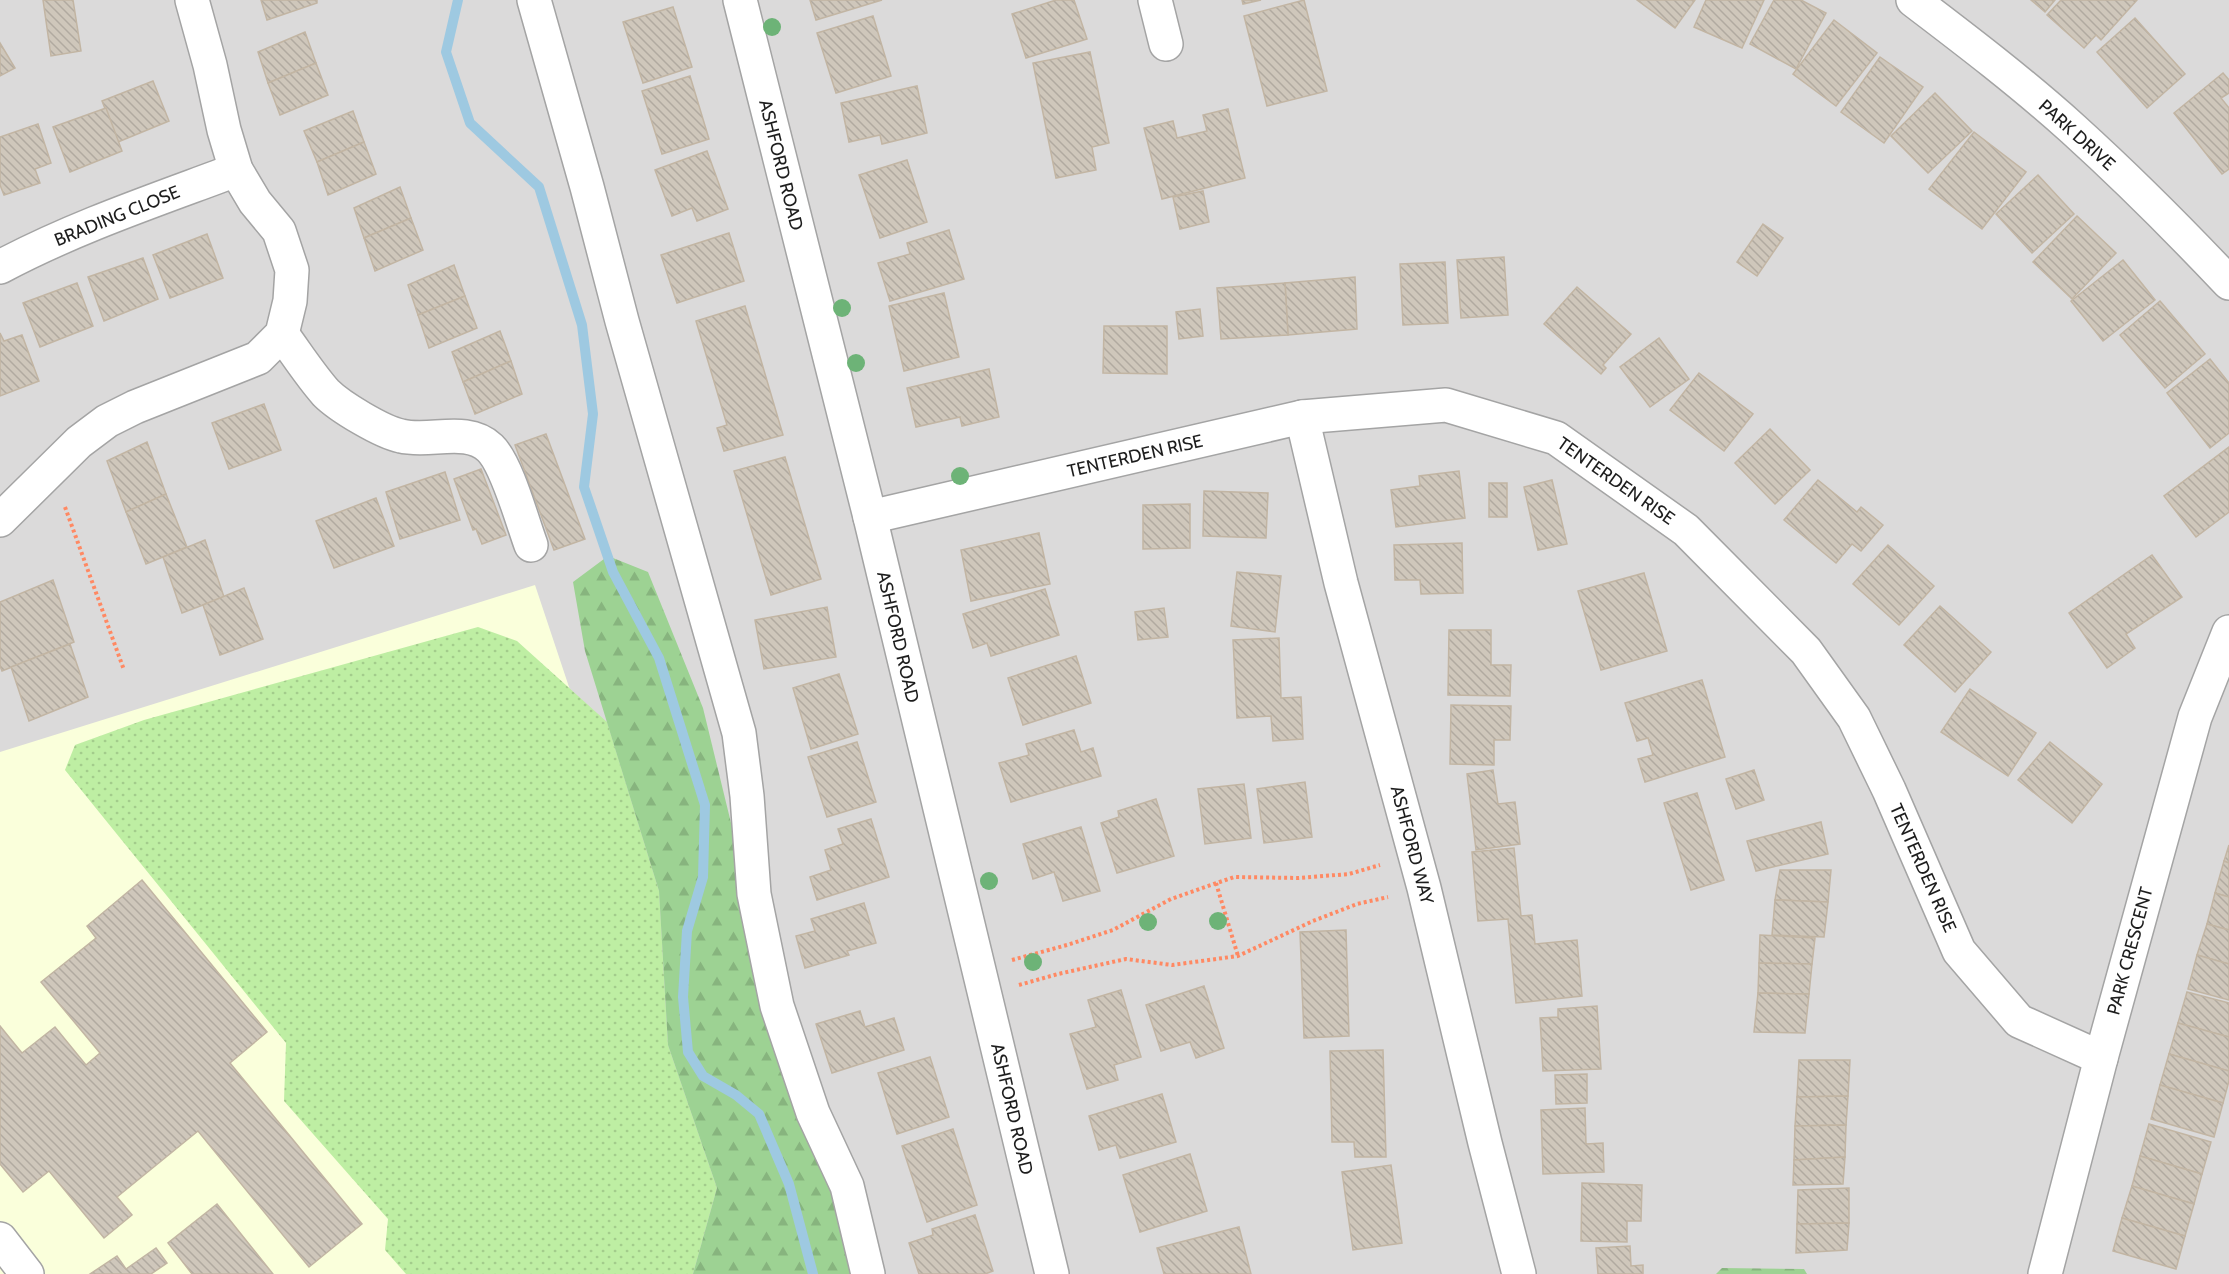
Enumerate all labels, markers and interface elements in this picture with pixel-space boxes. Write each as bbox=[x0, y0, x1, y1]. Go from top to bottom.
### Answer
street label: PARK DRIVE bbox=[2034, 95, 2120, 175]
street label: ASHFORD ROAD bbox=[754, 97, 808, 233]
street label: BRADING CLOSE bbox=[51, 181, 183, 251]
street label: TENTERDEN RISE bbox=[1065, 430, 1205, 482]
street label: TENTERDEN RISE bbox=[1553, 432, 1679, 530]
street label: ASHFORD ROAD bbox=[872, 569, 924, 705]
street label: ASHFORD WAY bbox=[1386, 783, 1439, 908]
street label: TENTERDEN RISE bbox=[1885, 800, 1961, 936]
street label: PARK CRESCENT bbox=[2102, 884, 2158, 1017]
street label: ASHFORD ROAD bbox=[986, 1041, 1038, 1177]

